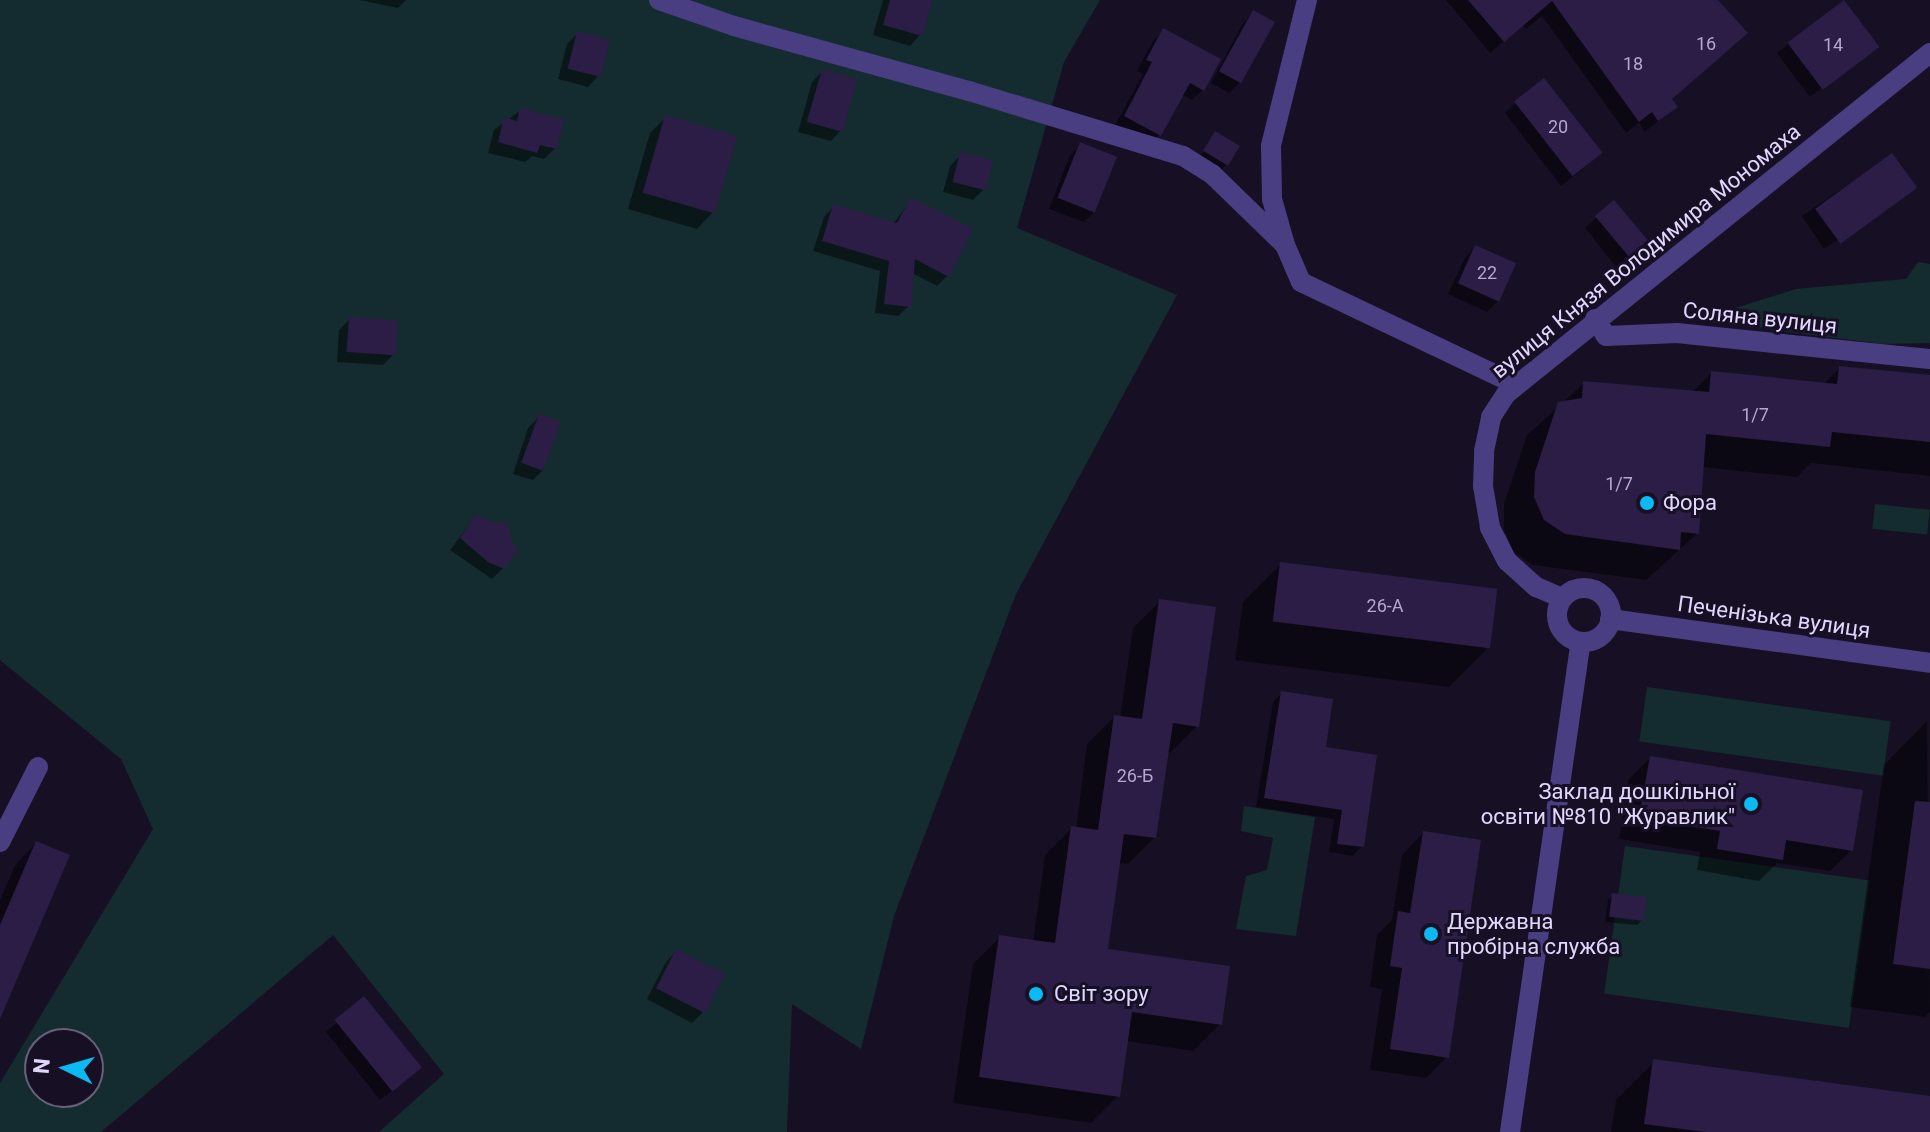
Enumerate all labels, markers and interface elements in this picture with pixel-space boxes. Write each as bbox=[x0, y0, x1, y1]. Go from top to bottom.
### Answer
house number: 16 bbox=[1696, 33, 1716, 55]
house number: 14 bbox=[1823, 34, 1843, 56]
house number: 18 bbox=[1623, 53, 1643, 75]
house number: 20 bbox=[1548, 116, 1568, 138]
street label: вулиця Князя Володимира Мономаха bbox=[1486, 118, 1806, 384]
house number: 22 bbox=[1477, 262, 1497, 284]
street label: Соляна вулиця bbox=[1682, 297, 1838, 339]
house number: 1/7 bbox=[1741, 404, 1769, 426]
house number: 1/7 bbox=[1605, 473, 1633, 495]
place label: Фора bbox=[1663, 490, 1717, 516]
marker: Фора bbox=[1638, 494, 1656, 512]
street label: Печенізька вулиця bbox=[1676, 590, 1872, 644]
house number: 26-А bbox=[1367, 595, 1403, 617]
house number: 26-Б bbox=[1117, 765, 1153, 787]
place label: Заклад дошкільної освіти №810 "Журавлик" bbox=[1481, 778, 1735, 830]
marker: Заклад дошкільної освіти №810 "Журавлик" bbox=[1742, 795, 1760, 813]
place label: Державна пробірна служба bbox=[1447, 908, 1620, 960]
marker: Державна пробірна служба bbox=[1422, 925, 1440, 943]
place label: Світ зору bbox=[1054, 981, 1149, 1007]
marker: Світ зору bbox=[1025, 983, 1047, 1005]
north arrow bbox=[24, 1028, 104, 1108]
text: N bbox=[28, 1057, 55, 1075]

